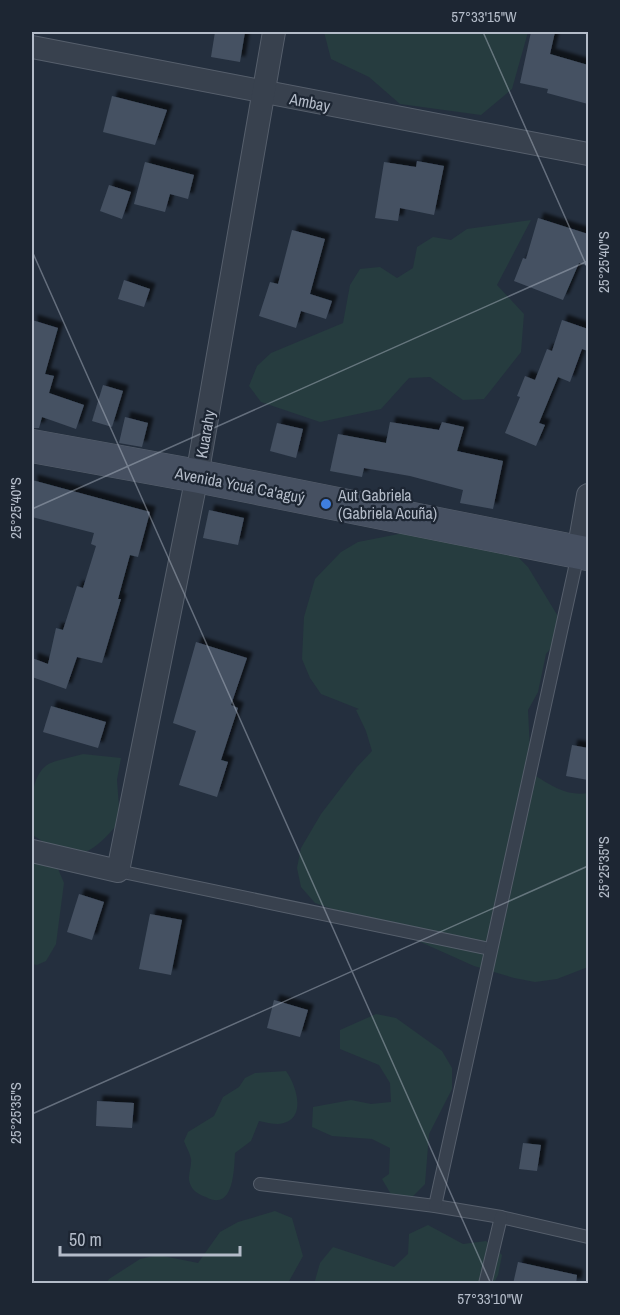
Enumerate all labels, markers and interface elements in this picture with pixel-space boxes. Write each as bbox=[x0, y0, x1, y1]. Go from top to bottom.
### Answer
text: 57°33'15"W bbox=[451, 6, 517, 27]
street label: Ambay bbox=[287, 87, 333, 117]
text: 25°25'40"S bbox=[593, 231, 614, 293]
street label: Kuarahy bbox=[190, 408, 220, 460]
street label: Avenida Ycuá Ca'aguý bbox=[172, 461, 307, 508]
text: 25°25'40"S bbox=[5, 477, 26, 539]
place label: Aut Gabriela (Gabriela Acuña) bbox=[337, 484, 437, 524]
marker: Aut Gabriela (Gabriela Acuña) bbox=[319, 497, 333, 511]
text: 25°25'35"S bbox=[593, 836, 614, 898]
text: 25°25'35"S bbox=[5, 1082, 26, 1144]
scale bar bbox=[60, 1219, 240, 1257]
text: 50 m bbox=[69, 1227, 102, 1252]
text: 57°33'10"W bbox=[457, 1288, 523, 1309]

